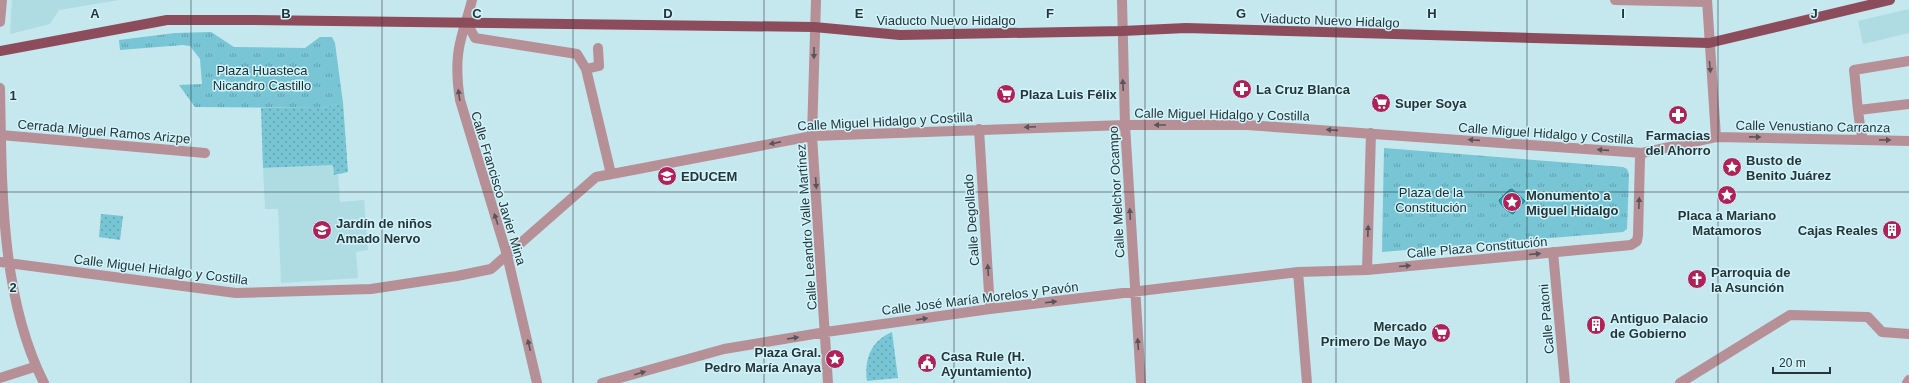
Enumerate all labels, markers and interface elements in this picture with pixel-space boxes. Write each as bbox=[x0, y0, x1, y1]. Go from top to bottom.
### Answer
text: A bbox=[90, 6, 100, 21]
text: B bbox=[281, 6, 291, 21]
text: C bbox=[472, 6, 482, 21]
text: D bbox=[663, 6, 673, 21]
text: E bbox=[855, 6, 864, 21]
text: F bbox=[1046, 6, 1054, 21]
text: G bbox=[1236, 6, 1246, 21]
text: H bbox=[1427, 6, 1437, 21]
text: I bbox=[1621, 6, 1625, 21]
text: J bbox=[1810, 6, 1818, 21]
street label: Viaducto Nuevo Hidalgo bbox=[1260, 11, 1400, 30]
street label: Viaducto Nuevo Hidalgo bbox=[876, 13, 1016, 28]
one-way arrow bbox=[811, 47, 817, 60]
one-way arrow bbox=[1707, 61, 1714, 73]
park label: Plaza Huasteca Nicandro Castillo bbox=[213, 63, 311, 93]
pharmacy icon: La Cruz Blanca bbox=[1231, 78, 1253, 100]
one-way arrow bbox=[1120, 79, 1127, 91]
place label: La Cruz Blanca bbox=[1256, 82, 1351, 97]
supermarket icon: Plaza Luis Félix bbox=[995, 83, 1017, 105]
place label: Plaza Luis Félix bbox=[1020, 87, 1118, 102]
text: 1 bbox=[9, 88, 17, 103]
one-way arrow bbox=[456, 89, 462, 101]
supermarket icon: Super Soya bbox=[1370, 92, 1392, 114]
place label: Super Soya bbox=[1395, 96, 1467, 111]
pharmacy icon: Farmacias del Ahorro bbox=[1667, 104, 1689, 126]
street label: Calle Miguel Hidalgo y Costilla bbox=[1134, 105, 1311, 124]
street label: Calle Miguel Hidalgo y Costilla bbox=[797, 109, 974, 134]
street label: Calle Francisco Javier Mina bbox=[468, 110, 529, 267]
street label: Cerrada Miguel Ramos Arizpe bbox=[17, 116, 191, 147]
street label: Calle Venustiano Carranza bbox=[1736, 118, 1891, 135]
street label: Calle Miguel Hidalgo y Costilla bbox=[1458, 120, 1635, 147]
one-way arrow bbox=[1153, 122, 1166, 128]
one-way arrow bbox=[1023, 124, 1036, 130]
street label: Calle Melchor Ocampo bbox=[1106, 126, 1127, 258]
one-way arrow bbox=[1326, 127, 1338, 134]
place label: Farmacias del Ahorro bbox=[1645, 128, 1711, 158]
one-way arrow bbox=[1749, 134, 1761, 141]
one-way arrow bbox=[1468, 137, 1480, 144]
one-way arrow bbox=[1879, 137, 1892, 143]
one-way arrow bbox=[769, 140, 781, 146]
street label: Calle Leandro Valle Martínez bbox=[793, 143, 820, 311]
one-way arrow bbox=[1597, 146, 1609, 153]
place label: Busto de Benito Juárez bbox=[1746, 153, 1832, 183]
place icon: Busto de Benito Juárez bbox=[1721, 156, 1743, 178]
school or university icon: EDUCEM bbox=[656, 165, 678, 187]
place label: EDUCEM bbox=[681, 169, 737, 184]
street label: Calle Degollado bbox=[961, 174, 982, 266]
one-way arrow bbox=[812, 177, 819, 189]
place icon: Placa a Mariano Matamoros bbox=[1716, 184, 1738, 206]
park label: Plaza de la Constitución bbox=[1395, 185, 1467, 215]
place label: Monumento a Miguel Hidalgo bbox=[1526, 188, 1619, 218]
place icon: Monumento a Miguel Hidalgo bbox=[1501, 191, 1523, 213]
one-way arrow bbox=[1636, 196, 1642, 209]
one-way arrow bbox=[1126, 208, 1133, 220]
place label: Placa a Mariano Matamoros bbox=[1678, 208, 1776, 238]
one-way arrow bbox=[493, 213, 499, 225]
place label: Jardín de niños Amado Nervo bbox=[336, 216, 432, 246]
school or university icon: Jardín de niños Amado Nervo bbox=[311, 219, 333, 241]
building icon: Cajas Reales bbox=[1881, 219, 1903, 241]
place label: Cajas Reales bbox=[1798, 223, 1878, 238]
one-way arrow bbox=[1365, 224, 1371, 237]
street label: Calle Plaza Constitución bbox=[1406, 234, 1548, 261]
street label: Calle Miguel Hidalgo y Costilla bbox=[73, 251, 250, 288]
one-way arrow bbox=[1529, 251, 1541, 258]
one-way arrow bbox=[1399, 263, 1411, 270]
one-way arrow bbox=[984, 264, 991, 276]
place label: Parroquia de la Asunción bbox=[1711, 265, 1790, 295]
church icon: Parroquia de la Asunción bbox=[1686, 268, 1708, 290]
street label: Calle José María Morelos y Pavón bbox=[881, 279, 1079, 318]
text: 2 bbox=[9, 280, 17, 295]
street label: Calle Patoni bbox=[1536, 283, 1557, 355]
one-way arrow bbox=[1045, 299, 1057, 305]
place label: Antiguo Palacio de Gobierno bbox=[1610, 311, 1708, 341]
building icon: Antiguo Palacio de Gobierno bbox=[1585, 314, 1607, 336]
one-way arrow bbox=[916, 316, 928, 322]
place label: Mercado Primero De Mayo bbox=[1321, 319, 1427, 349]
supermarket icon: Mercado Primero De Mayo bbox=[1430, 322, 1452, 344]
one-way arrow bbox=[787, 334, 800, 340]
one-way arrow bbox=[1134, 338, 1141, 350]
one-way arrow bbox=[525, 339, 531, 351]
place label: Plaza Gral. Pedro María Anaya bbox=[704, 345, 822, 375]
place icon: Plaza Gral. Pedro María Anaya bbox=[824, 348, 846, 370]
place label: Casa Rule (H. Ayuntamiento) bbox=[941, 349, 1032, 379]
scale bar bbox=[1773, 349, 1830, 375]
public building icon: Casa Rule (H. Ayuntamiento) bbox=[916, 352, 938, 374]
text: 20 m bbox=[1779, 356, 1806, 370]
one-way arrow bbox=[633, 369, 646, 375]

